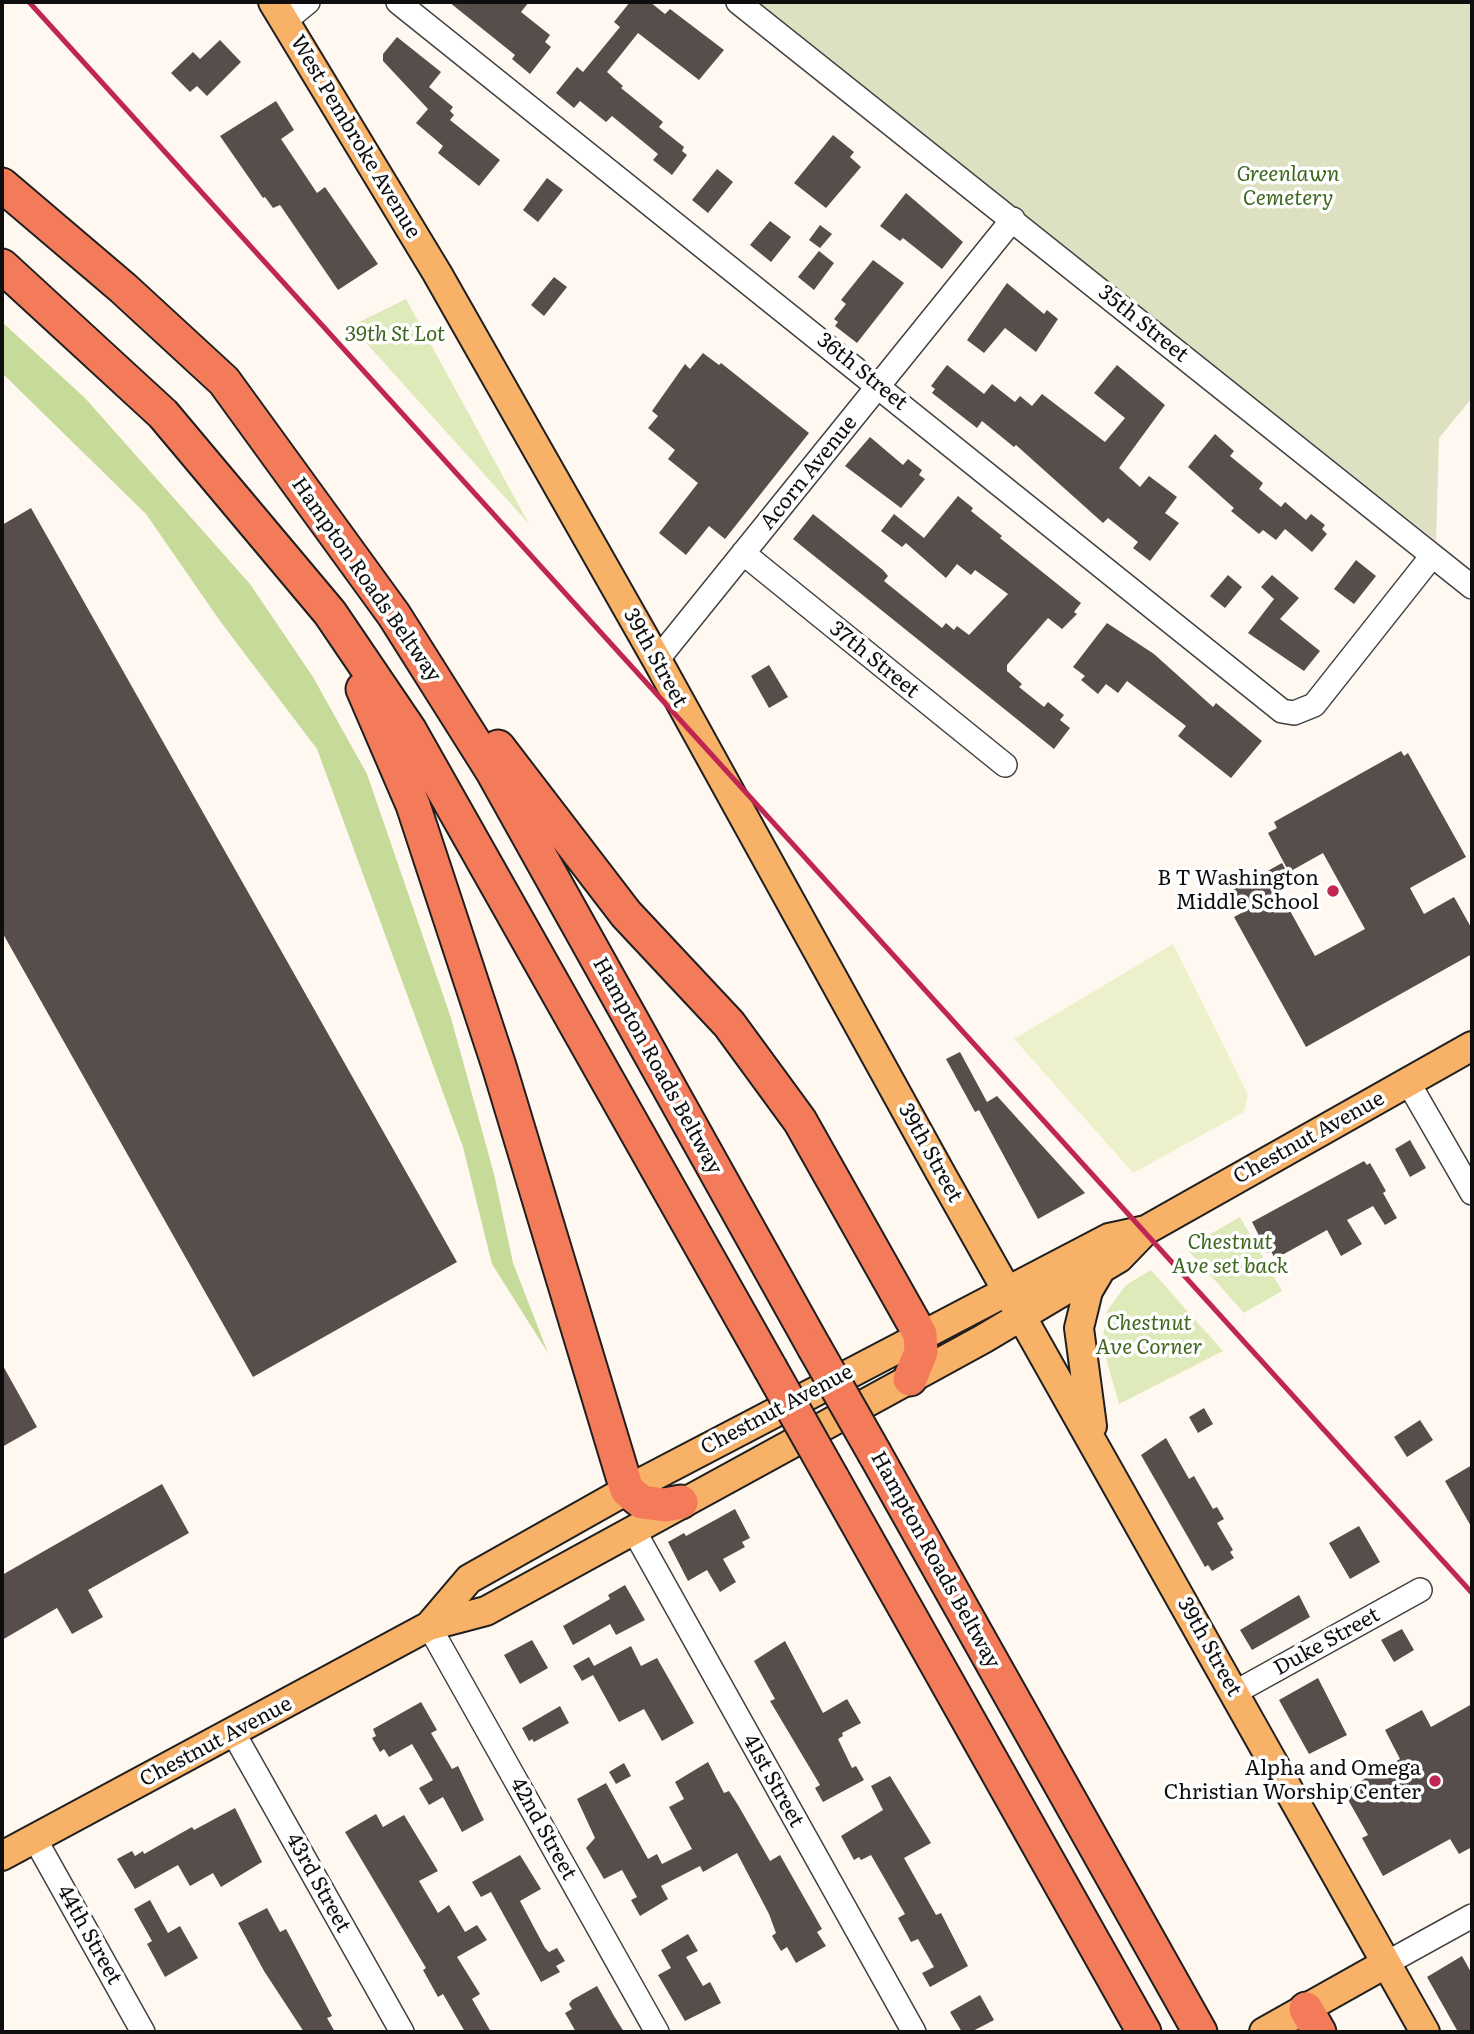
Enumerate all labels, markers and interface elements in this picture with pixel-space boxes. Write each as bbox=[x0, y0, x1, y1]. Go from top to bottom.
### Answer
street label: West Pembroke Avenue bbox=[284, 31, 426, 243]
park label: Greenlawn Cemetery bbox=[1236, 162, 1340, 212]
street label: 35th Street bbox=[1093, 280, 1193, 368]
park label: 39th St Lot bbox=[345, 322, 445, 348]
street label: 36th Street bbox=[812, 328, 912, 416]
street label: Acorn Avenue bbox=[755, 411, 863, 535]
street label: Hampton Roads Beltway bbox=[286, 473, 446, 687]
street label: 39th Street bbox=[618, 604, 692, 712]
street label: 37th Street bbox=[824, 616, 924, 704]
place label: B T Washington Middle School bbox=[1157, 866, 1319, 916]
marker: B T Washington Middle School bbox=[1325, 883, 1341, 899]
street label: Hampton Roads Beltway bbox=[587, 953, 727, 1179]
street label: Chestnut Avenue bbox=[1229, 1086, 1389, 1190]
street label: 39th Street bbox=[893, 1099, 967, 1207]
park label: Chestnut Ave set back bbox=[1172, 1230, 1288, 1280]
park label: Chestnut Ave Corner bbox=[1095, 1311, 1203, 1361]
street label: Chestnut Avenue bbox=[697, 1359, 857, 1461]
street label: Hampton Roads Beltway bbox=[865, 1447, 1005, 1673]
street label: 39th Street bbox=[1172, 1593, 1246, 1701]
street label: Duke Street bbox=[1270, 1603, 1384, 1681]
street label: Chestnut Avenue bbox=[136, 1691, 296, 1793]
street label: 41st Street bbox=[737, 1730, 809, 1832]
place label: Alpha and Omega Christian Worship Center bbox=[1164, 1756, 1421, 1806]
street label: 42nd Street bbox=[505, 1773, 581, 1885]
marker: Alpha and Omega Christian Worship Center bbox=[1427, 1773, 1443, 1789]
street label: 43rd Street bbox=[280, 1829, 356, 1937]
street label: 44th Street bbox=[51, 1881, 127, 1989]

